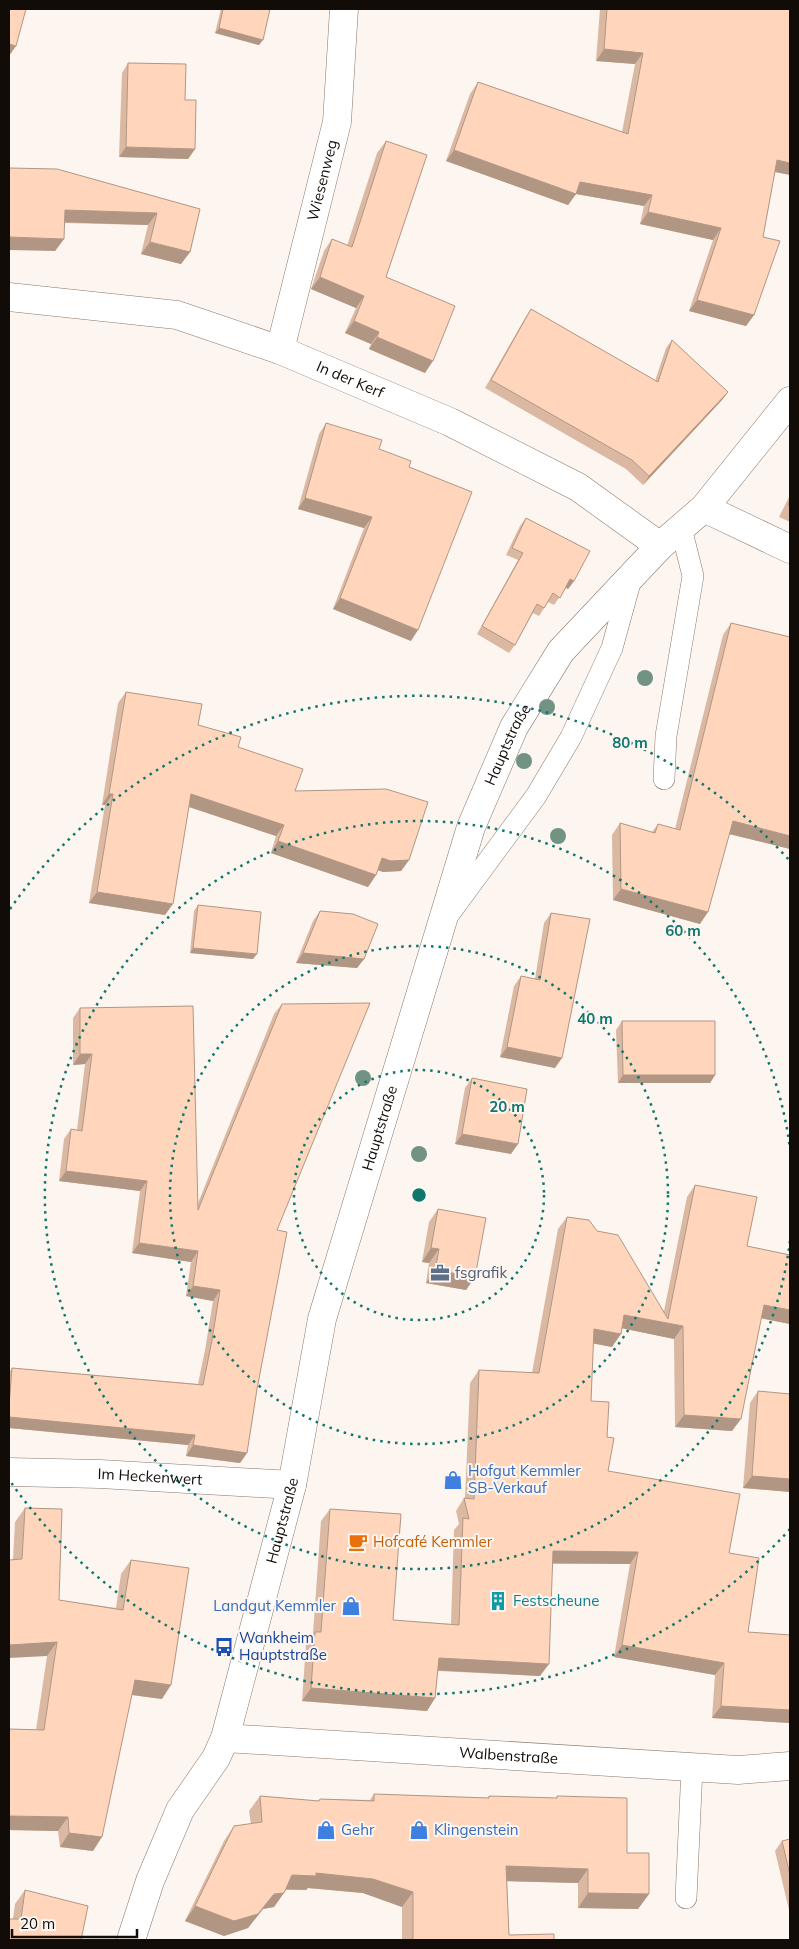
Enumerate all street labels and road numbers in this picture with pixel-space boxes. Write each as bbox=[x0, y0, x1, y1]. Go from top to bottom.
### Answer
street label: Wiesenweg bbox=[303, 138, 341, 223]
street label: In der Kerf bbox=[314, 357, 388, 402]
street label: Hauptstraße bbox=[480, 700, 535, 788]
street label: Hauptstraße bbox=[357, 1083, 401, 1173]
street label: Im Heckenwert bbox=[97, 1464, 203, 1489]
street label: Hauptstraße bbox=[262, 1476, 302, 1566]
street label: Walbenstraße bbox=[458, 1743, 559, 1768]

